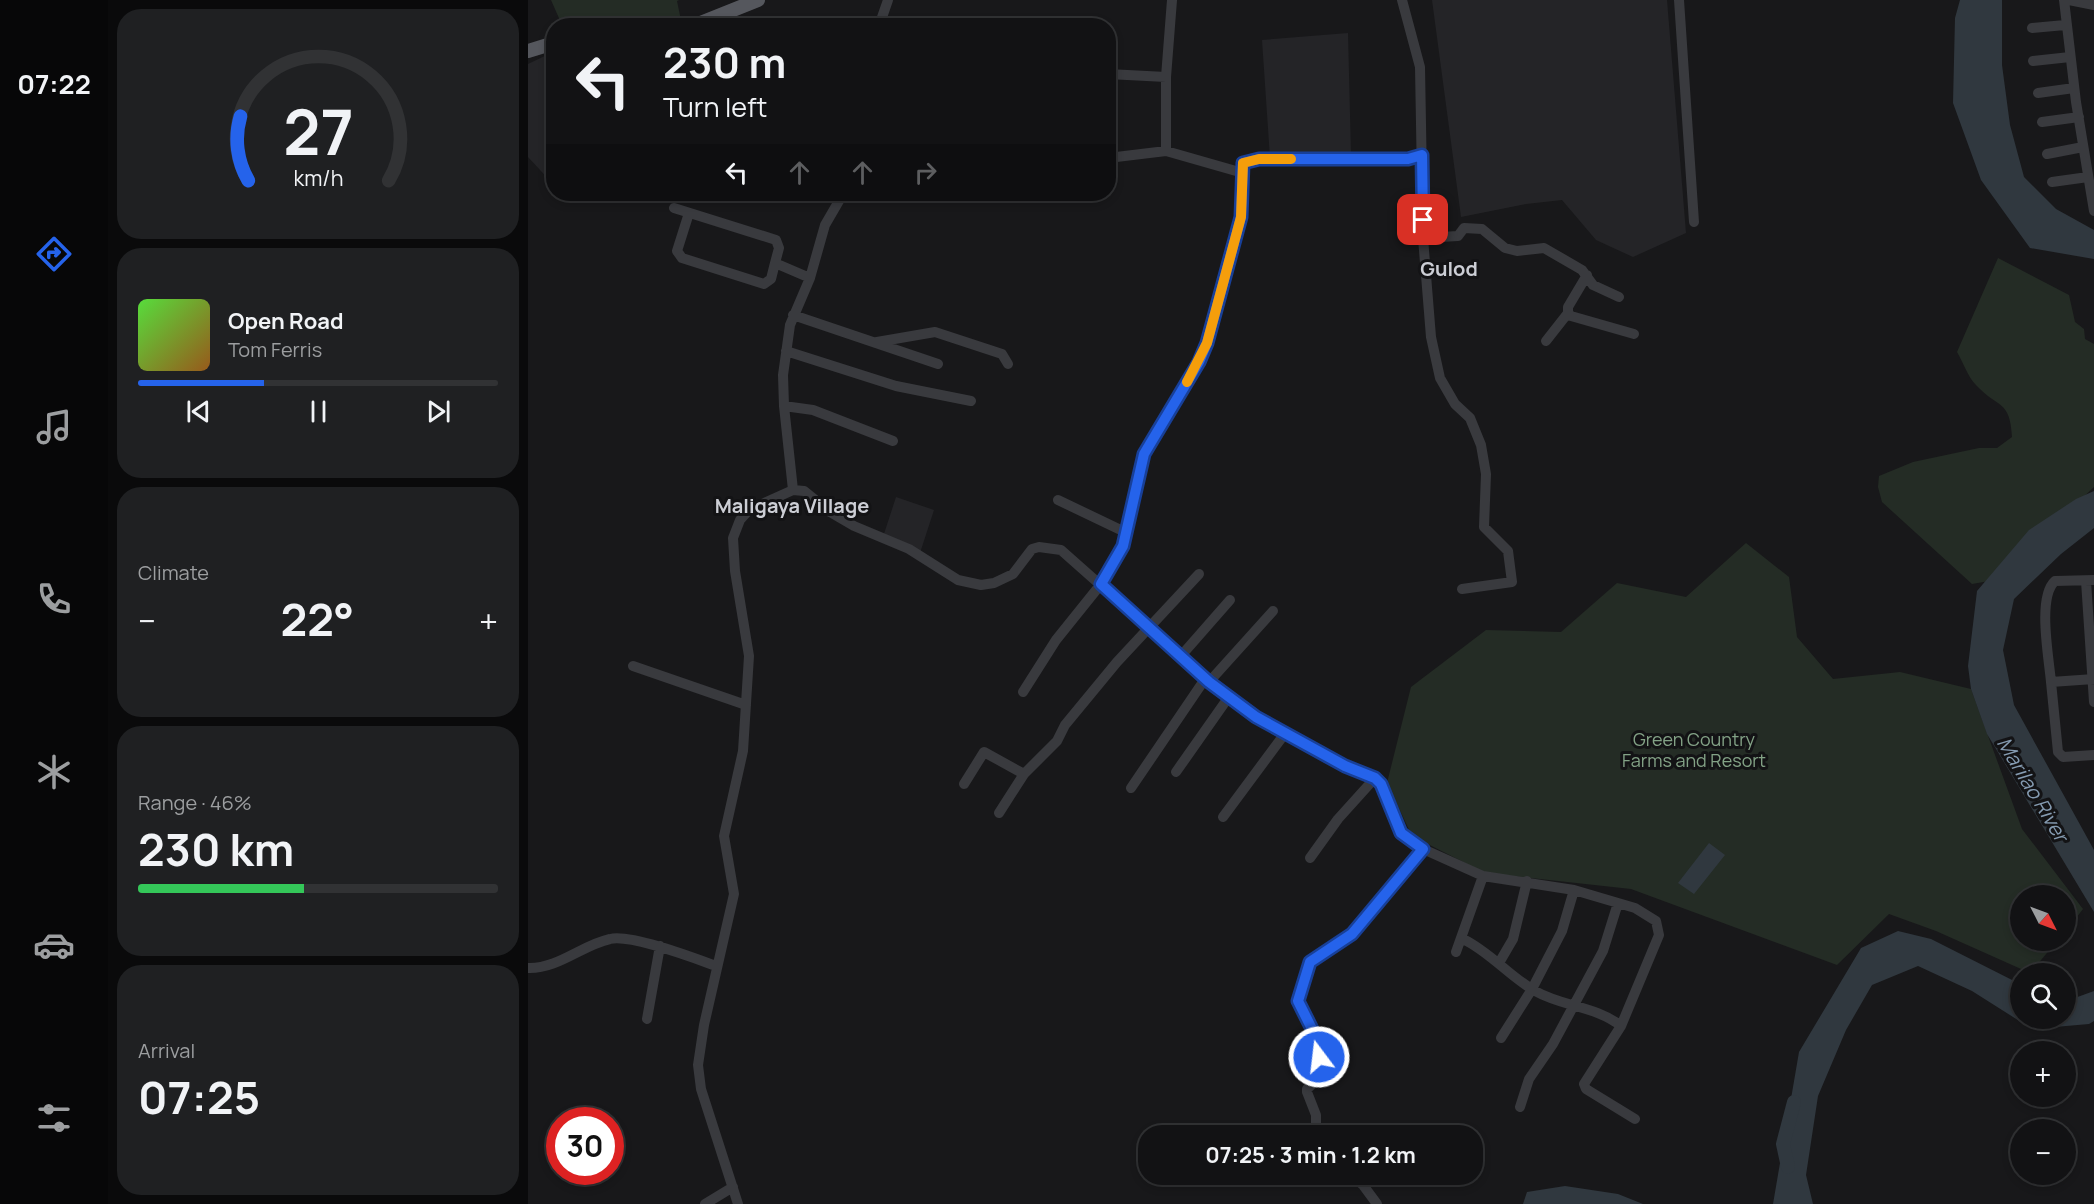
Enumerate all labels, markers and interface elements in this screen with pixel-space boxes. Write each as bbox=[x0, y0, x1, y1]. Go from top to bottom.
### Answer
text: 230 m bbox=[663, 33, 786, 91]
icon: left bbox=[564, 42, 642, 120]
text: 07:22 bbox=[17, 65, 91, 102]
text: 27 bbox=[283, 88, 353, 174]
text: Turn left bbox=[663, 88, 767, 125]
icon: left bbox=[720, 156, 753, 189]
icon: ahead bbox=[783, 156, 816, 189]
icon: ahead bbox=[846, 156, 879, 189]
icon: right bbox=[909, 156, 942, 189]
text: km/h bbox=[293, 163, 343, 192]
pin bbox=[1397, 194, 1448, 245]
icon: arrive bbox=[1406, 203, 1439, 236]
icon: directions bbox=[33, 233, 75, 275]
district label: Gulod bbox=[1420, 255, 1478, 282]
text: Open Road bbox=[228, 306, 343, 336]
text: Tom Ferris bbox=[228, 336, 322, 363]
icon: previous bbox=[182, 395, 215, 428]
icon: pause bbox=[302, 395, 335, 428]
icon: next bbox=[422, 395, 455, 428]
icon: music bbox=[33, 406, 75, 448]
district label: Maligaya Village bbox=[715, 492, 869, 519]
text: Climate bbox=[138, 559, 209, 586]
icon: phone bbox=[33, 578, 75, 620]
text: 22° bbox=[280, 588, 354, 650]
text: − bbox=[138, 598, 156, 643]
text: + bbox=[479, 598, 498, 643]
park label: Green Country Farms and Resort bbox=[1622, 727, 1766, 772]
water label: Marilao River bbox=[1991, 732, 2076, 849]
icon: climate bbox=[33, 751, 75, 793]
text: Range · 46% bbox=[138, 789, 252, 816]
text: 230 km bbox=[138, 818, 294, 880]
north arrow bbox=[2010, 885, 2076, 951]
map controls bbox=[2010, 885, 2076, 1185]
icon: car bbox=[33, 924, 75, 966]
button: search bbox=[2010, 963, 2076, 1029]
position arrow bbox=[1287, 1025, 1351, 1089]
text: Arrival bbox=[138, 1037, 195, 1064]
button: + bbox=[2010, 1041, 2076, 1107]
text: 07:25 bbox=[138, 1066, 260, 1128]
icon: filters bbox=[33, 1097, 75, 1139]
speed limit sign: 30 bbox=[546, 1107, 624, 1185]
button: − bbox=[2010, 1119, 2076, 1185]
text: 07:25 · 3 min · 1.2 km bbox=[1205, 1140, 1416, 1170]

